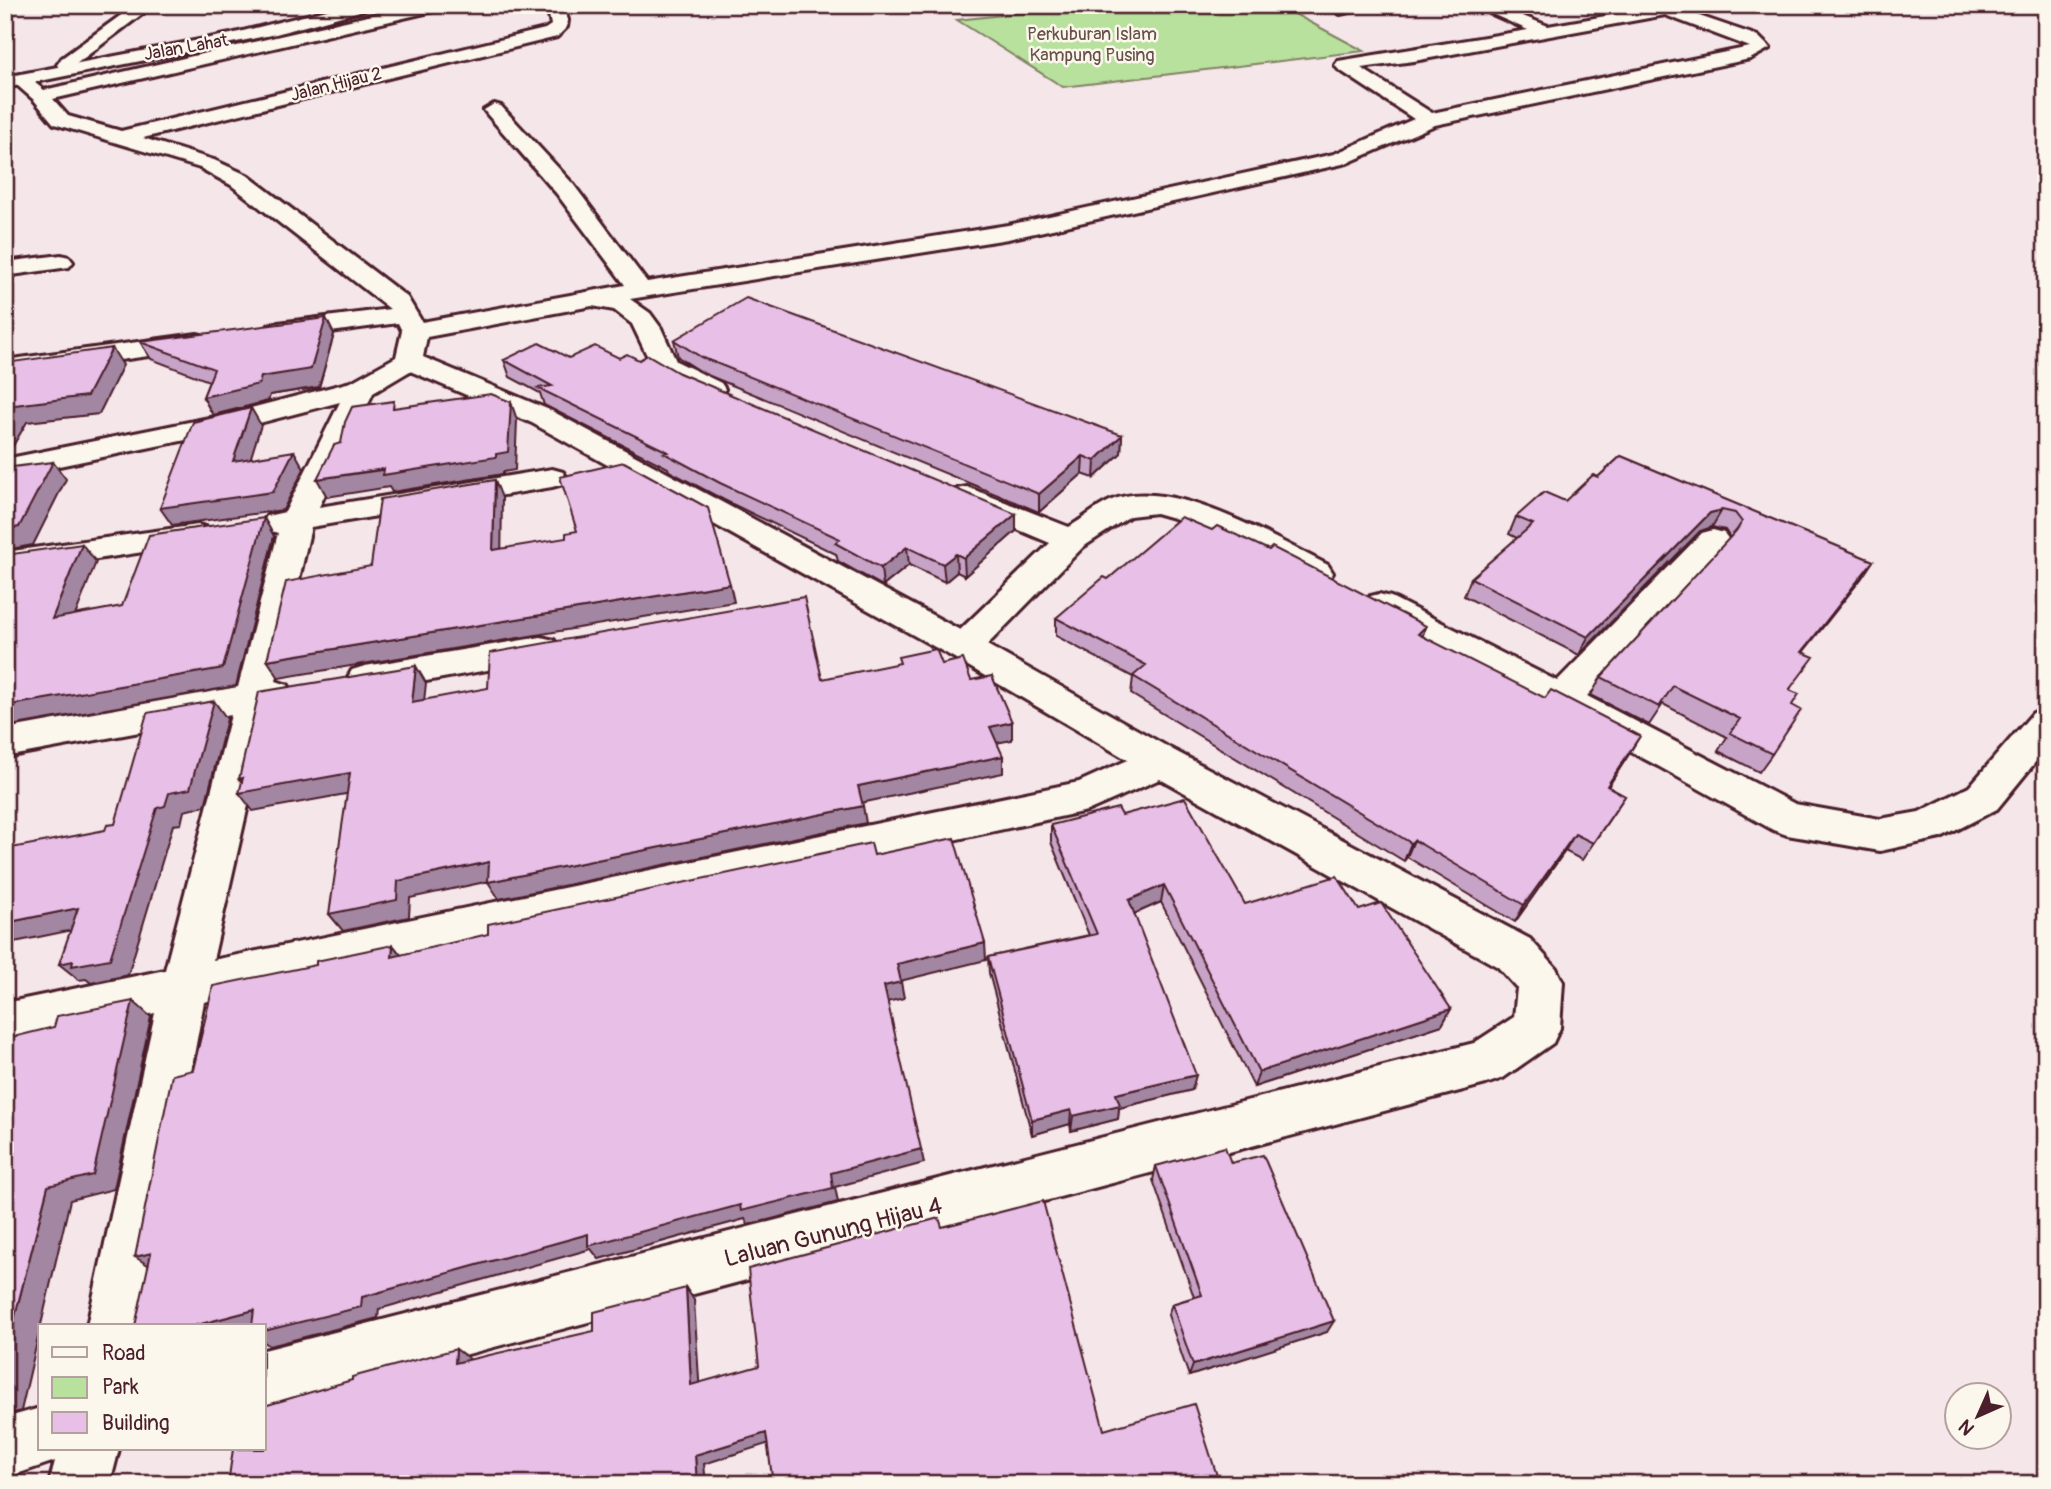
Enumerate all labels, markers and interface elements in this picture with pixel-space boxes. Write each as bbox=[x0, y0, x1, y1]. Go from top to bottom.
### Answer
park label: Perkuburan Islam Kampung Pusing bbox=[1027, 23, 1157, 67]
street label: Jalan Lahat bbox=[142, 29, 231, 66]
street label: Jalan Hijau 2 bbox=[288, 62, 384, 107]
street label: Laluan Gunung Hijau 4 bbox=[721, 1191, 945, 1274]
legend bbox=[38, 1324, 266, 1450]
text: Road bbox=[102, 1340, 146, 1367]
text: Park bbox=[102, 1374, 139, 1401]
north arrow bbox=[1942, 1380, 2012, 1450]
text: Building bbox=[102, 1410, 169, 1437]
text: N bbox=[1954, 1414, 1980, 1440]

